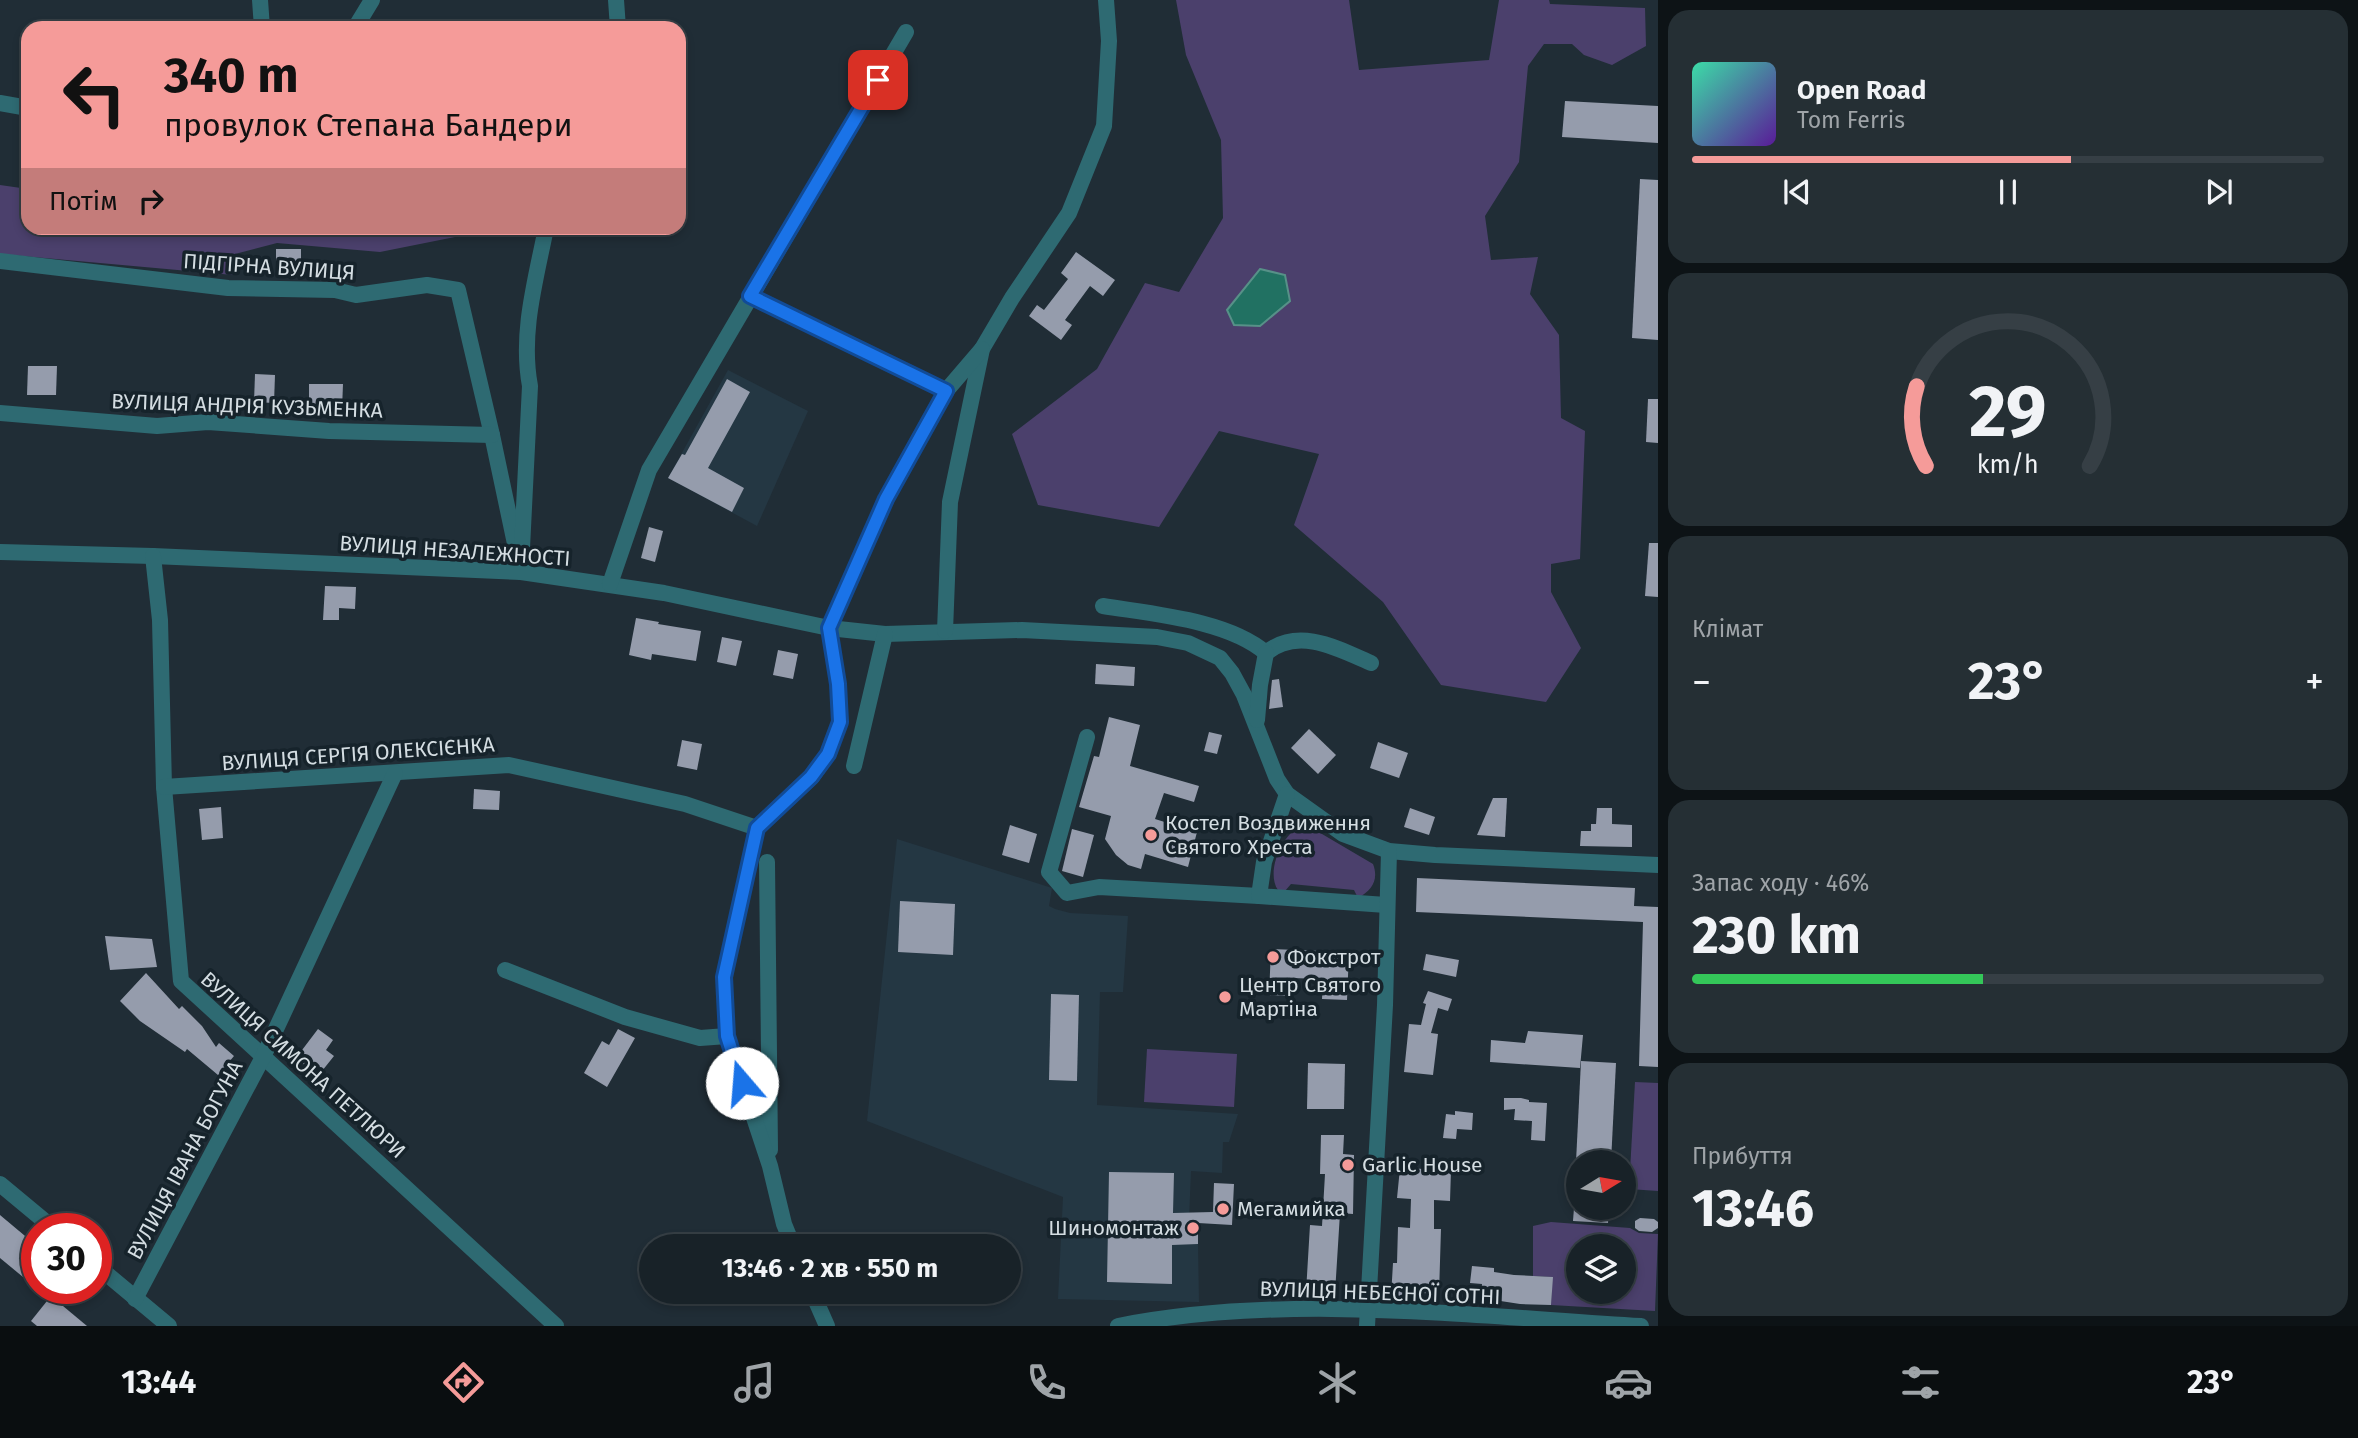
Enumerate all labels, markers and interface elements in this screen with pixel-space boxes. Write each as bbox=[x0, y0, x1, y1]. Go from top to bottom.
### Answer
text: 340 m bbox=[164, 46, 299, 105]
icon: left bbox=[49, 49, 140, 140]
pin bbox=[848, 50, 908, 110]
icon: arrive bbox=[859, 61, 897, 99]
text: Open Road bbox=[1797, 75, 1926, 106]
text: провулок Степана Бандери bbox=[164, 106, 573, 144]
text: Tom Ferris bbox=[1797, 106, 1905, 134]
icon: previous bbox=[1778, 173, 1816, 211]
icon: pause bbox=[1989, 173, 2027, 211]
icon: next bbox=[2200, 173, 2238, 211]
icon: right bbox=[132, 182, 170, 220]
text: Потім bbox=[49, 186, 118, 217]
street label: ПІДГІРНА ВУЛИЦЯ bbox=[182, 248, 356, 286]
text: 29 bbox=[1969, 368, 2047, 455]
street label: ВУЛИЦЯ АНДРІЯ КУЗЬМЕНКА bbox=[111, 388, 383, 424]
text: km/h bbox=[1977, 450, 2039, 480]
street label: ВУЛИЦЯ НЕЗАЛЕЖНОСТІ bbox=[339, 530, 571, 572]
text: Клімат bbox=[1692, 615, 1763, 643]
text: 23° bbox=[1968, 650, 2048, 713]
text: − bbox=[1692, 659, 1711, 705]
text: + bbox=[2305, 659, 2324, 705]
street label: ВУЛИЦЯ СЕРГІЯ ОЛЕКСІЄНКА bbox=[221, 731, 495, 777]
place label: Костел Воздвиження Святого Хреста bbox=[1165, 810, 1371, 860]
marker: Костел Воздвиження Святого Хреста bbox=[1143, 827, 1159, 843]
text: Запас ходу · 46% bbox=[1692, 869, 1869, 897]
text: 230 km bbox=[1692, 904, 1861, 967]
place label: Фокстрот bbox=[1287, 944, 1381, 970]
marker: Фокстрот bbox=[1265, 949, 1281, 965]
street label: ВУЛИЦЯ СИМОНА ПЕТЛЮРИ bbox=[195, 966, 411, 1164]
place label: Центр Святого Мартіна bbox=[1239, 972, 1381, 1022]
marker: Центр Святого Мартіна bbox=[1217, 989, 1233, 1005]
position arrow bbox=[705, 1046, 779, 1120]
street label: ВУЛИЦЯ ІВАНА БОГУНА bbox=[122, 1056, 248, 1264]
text: Прибуття bbox=[1692, 1142, 1793, 1170]
north arrow bbox=[1566, 1150, 1636, 1220]
map controls bbox=[1566, 1150, 1636, 1304]
place label: Garlic House bbox=[1362, 1152, 1482, 1178]
marker: Garlic House bbox=[1340, 1157, 1356, 1173]
text: 13:46 bbox=[1692, 1177, 1814, 1240]
place label: Мегамийка bbox=[1237, 1196, 1346, 1222]
marker: Мегамийка bbox=[1215, 1201, 1231, 1217]
speed limit sign: 30 bbox=[21, 1213, 112, 1304]
place label: Шиномонтаж bbox=[1048, 1215, 1179, 1241]
marker: Шиномонтаж bbox=[1185, 1220, 1201, 1236]
button: layers bbox=[1566, 1234, 1636, 1304]
text: 13:46 · 2 хв · 550 m bbox=[722, 1253, 938, 1284]
street label: ВУЛИЦЯ НЕБЕСНОЇ СОТНІ bbox=[1259, 1276, 1501, 1310]
icon: directions bbox=[439, 1358, 488, 1407]
icon: music bbox=[730, 1358, 779, 1407]
icon: phone bbox=[1022, 1358, 1071, 1407]
icon: climate bbox=[1313, 1358, 1362, 1407]
icon: car bbox=[1604, 1358, 1653, 1407]
icon: filters bbox=[1896, 1358, 1945, 1407]
text: 13:44 bbox=[121, 1363, 196, 1401]
text: 23° bbox=[2187, 1363, 2237, 1401]

